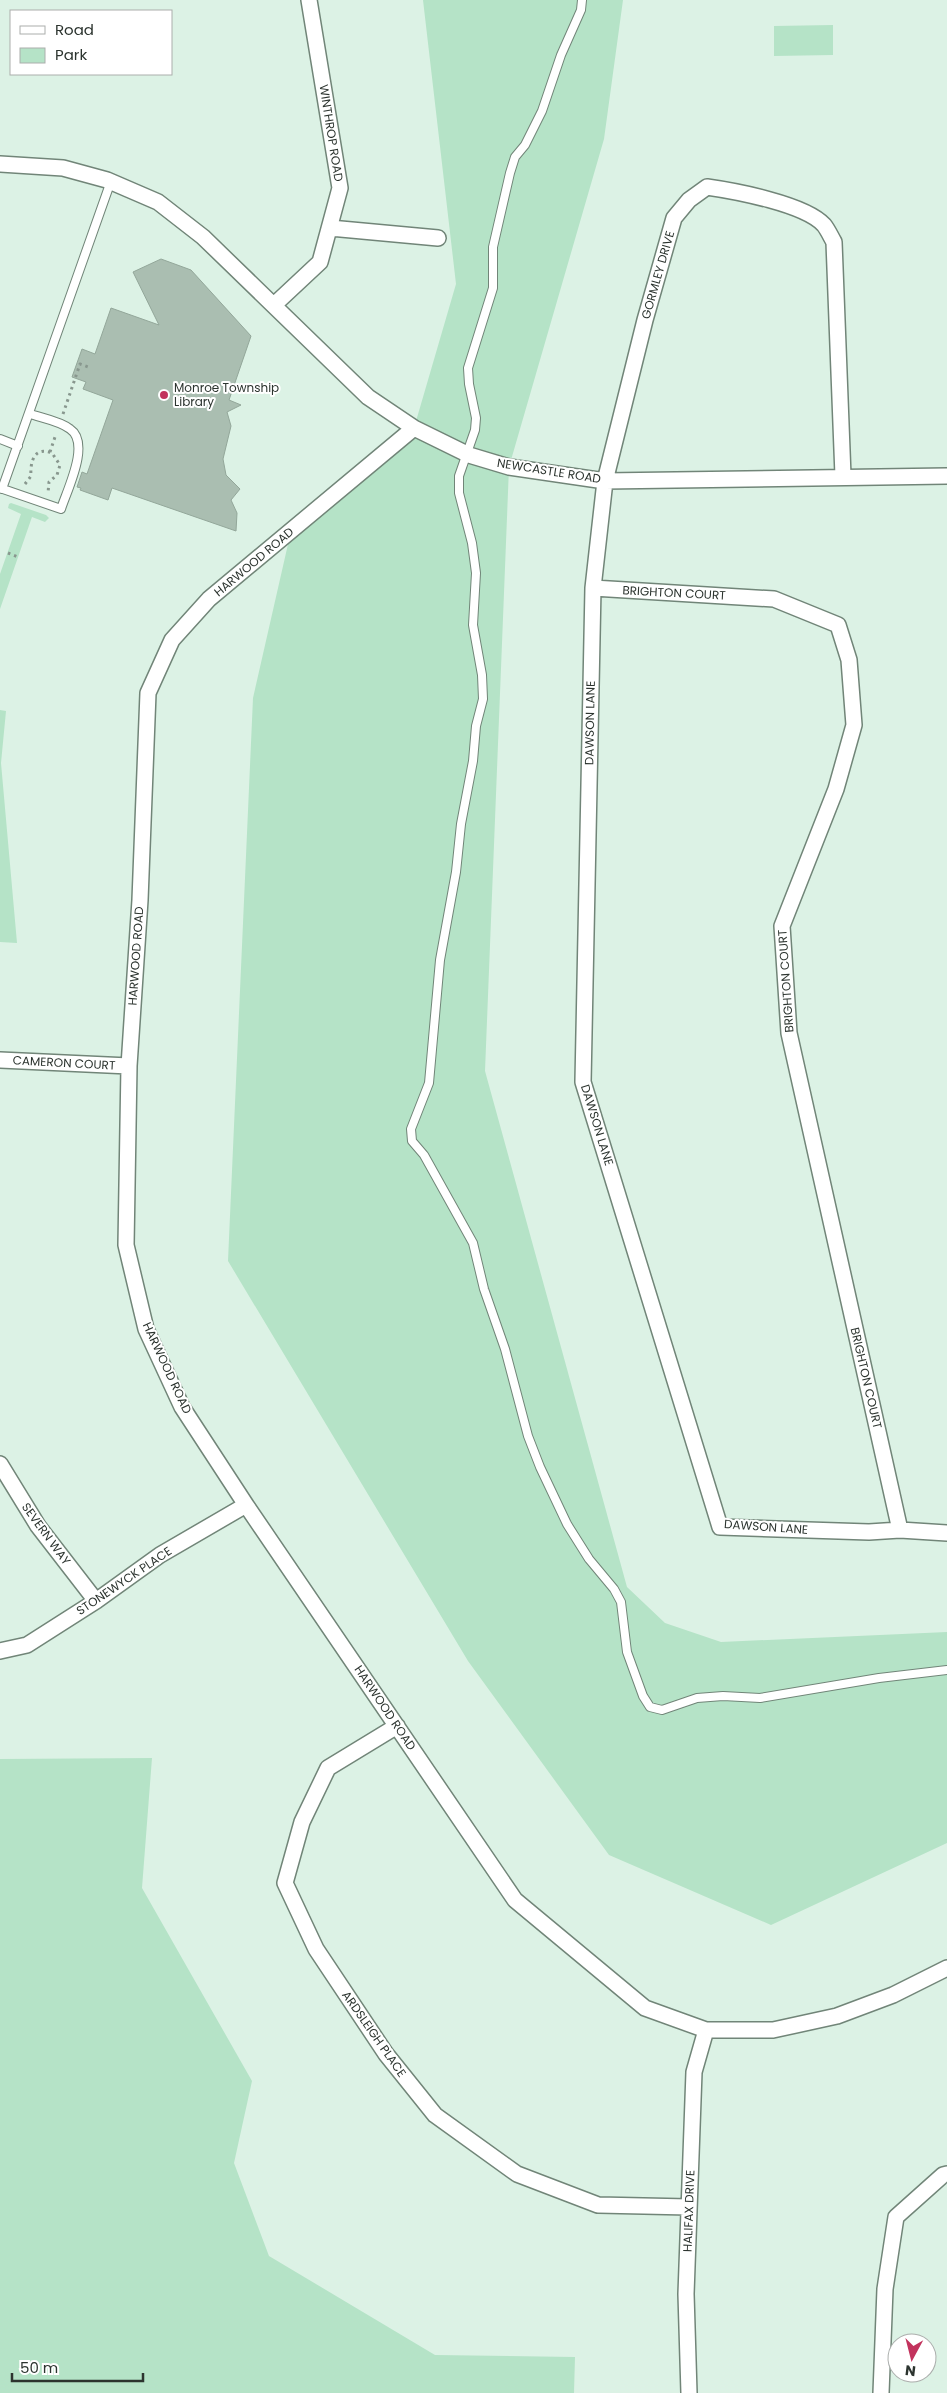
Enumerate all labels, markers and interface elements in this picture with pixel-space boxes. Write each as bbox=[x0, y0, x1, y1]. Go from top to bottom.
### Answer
legend bbox=[10, 10, 172, 75]
text: Road bbox=[55, 19, 94, 40]
text: Park bbox=[55, 44, 87, 65]
street label: WINTHROP ROAD bbox=[315, 83, 348, 183]
street label: GORMLEY DRIVE bbox=[637, 229, 678, 321]
place label: Monroe Township Library bbox=[174, 379, 279, 410]
marker: Monroe Township Library bbox=[158, 389, 170, 401]
street label: NEWCASTLE ROAD bbox=[496, 454, 602, 487]
street label: HARWOOD ROAD bbox=[210, 523, 297, 600]
street label: BRIGHTON COURT bbox=[622, 581, 727, 604]
street label: DAWSON LANE bbox=[580, 681, 599, 765]
street label: HARWOOD ROAD bbox=[124, 906, 147, 1006]
street label: BRIGHTON COURT bbox=[773, 928, 798, 1033]
street label: CAMERON COURT bbox=[12, 1051, 116, 1074]
street label: DAWSON LANE bbox=[577, 1082, 618, 1168]
street label: HARWOOD ROAD bbox=[139, 1319, 196, 1416]
street label: BRIGHTON COURT bbox=[847, 1326, 887, 1431]
street label: SEVERN WAY bbox=[18, 1499, 75, 1568]
street label: DAWSON LANE bbox=[723, 1515, 809, 1538]
street label: STONEWYCK PLACE bbox=[73, 1542, 175, 1619]
street label: HARWOOD ROAD bbox=[351, 1662, 420, 1754]
street label: ARDSLEIGH PLACE bbox=[338, 1987, 411, 2080]
street label: HALIFAX DRIVE bbox=[679, 2170, 698, 2252]
north arrow bbox=[887, 2333, 937, 2383]
scale bar bbox=[12, 2350, 144, 2382]
text: 50 m bbox=[20, 2357, 58, 2378]
text: N bbox=[904, 2360, 917, 2381]

